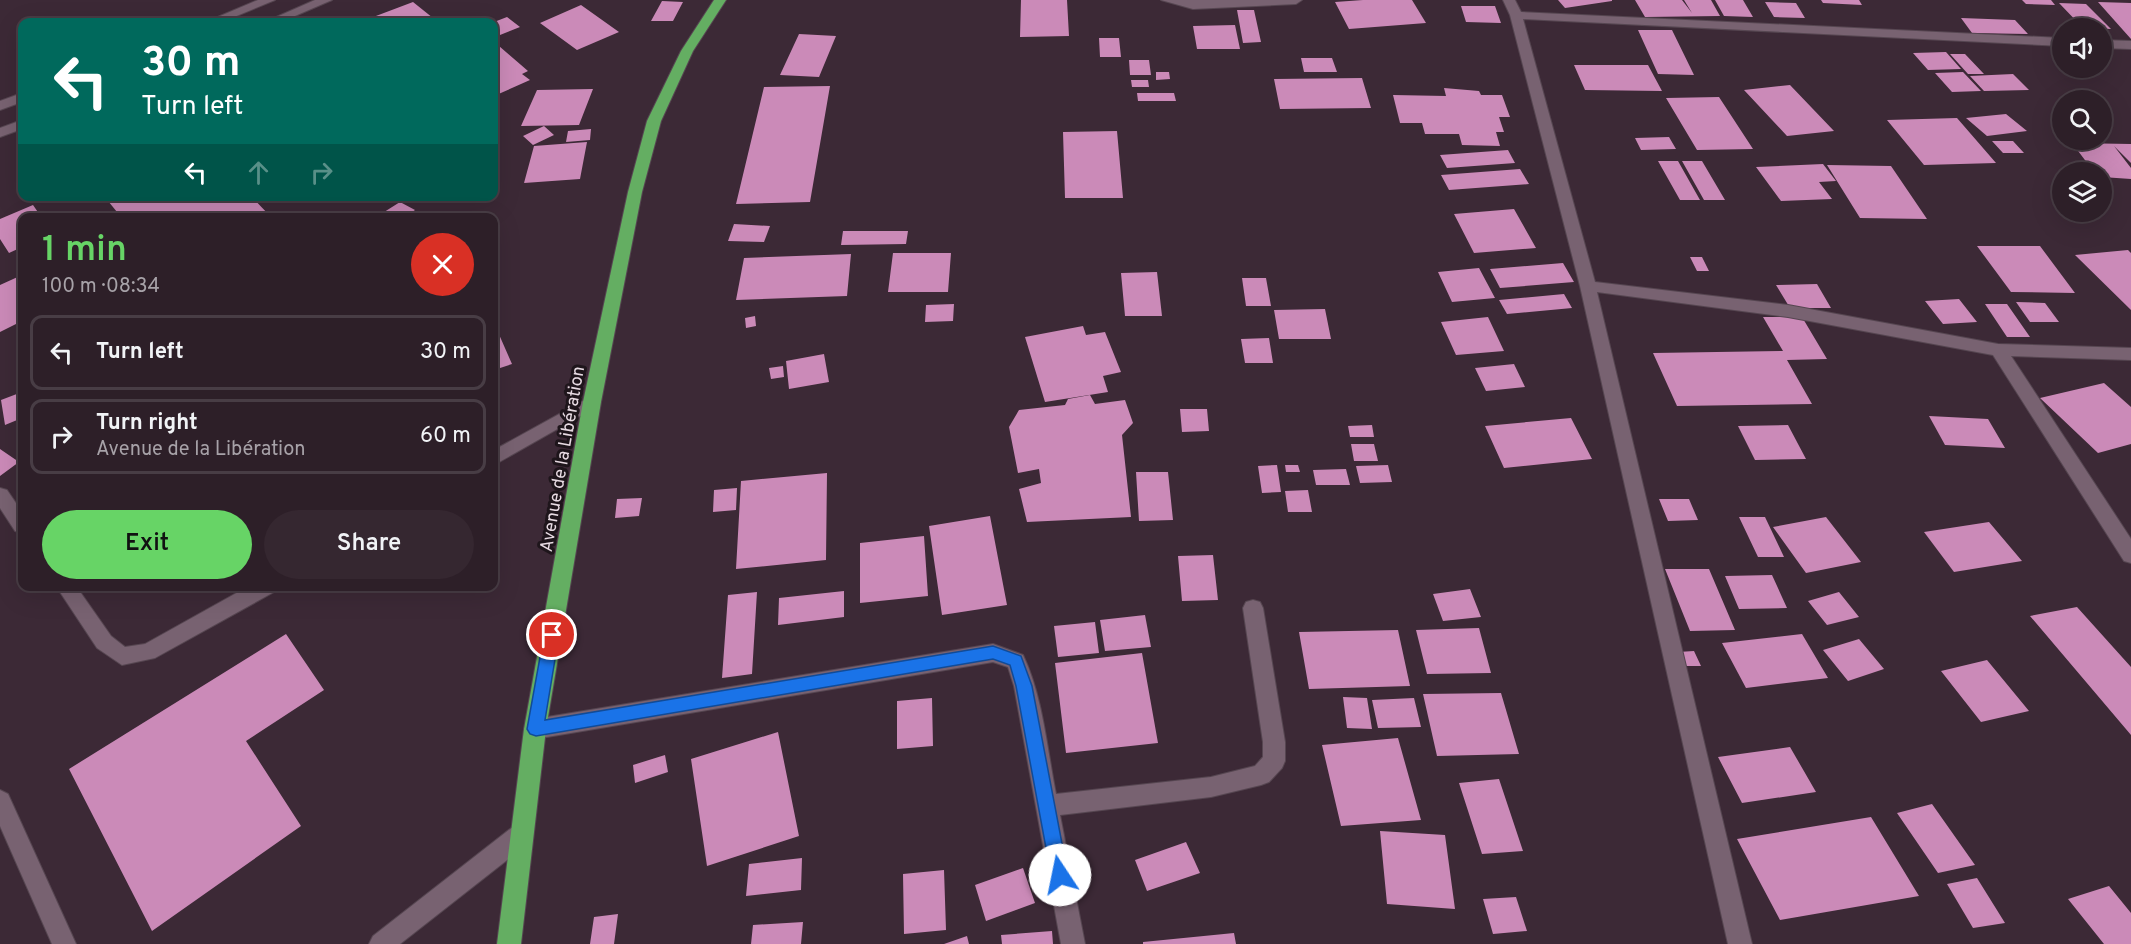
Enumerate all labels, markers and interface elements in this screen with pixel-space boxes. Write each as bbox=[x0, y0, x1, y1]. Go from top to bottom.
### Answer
map controls bbox=[2052, 18, 2112, 222]
button: sound bbox=[2052, 18, 2112, 78]
text: 30 m bbox=[141, 38, 240, 91]
icon: left bbox=[42, 42, 120, 120]
text: Turn left bbox=[141, 90, 243, 124]
button: search bbox=[2052, 90, 2112, 150]
icon: left bbox=[179, 156, 212, 189]
icon: ahead bbox=[242, 156, 275, 189]
icon: right bbox=[305, 156, 338, 189]
button: layers bbox=[2052, 162, 2112, 222]
text: 1 min bbox=[42, 228, 127, 274]
button: close bbox=[411, 233, 474, 296]
text: 100 m · 08:34 bbox=[42, 274, 160, 300]
icon: left bbox=[45, 336, 78, 369]
text: Turn left bbox=[96, 339, 184, 366]
text: 30 m bbox=[420, 339, 471, 366]
street label: Avenue de la Libération bbox=[536, 364, 591, 554]
text: Turn right bbox=[96, 410, 198, 437]
icon: right bbox=[45, 420, 78, 453]
text: 60 m bbox=[420, 423, 471, 450]
text: Avenue de la Libération bbox=[96, 437, 305, 463]
button: Exit bbox=[42, 510, 252, 579]
button: Share bbox=[264, 510, 474, 579]
pin bbox=[526, 609, 577, 660]
icon: arrive bbox=[535, 618, 568, 651]
position arrow bbox=[1028, 843, 1092, 907]

